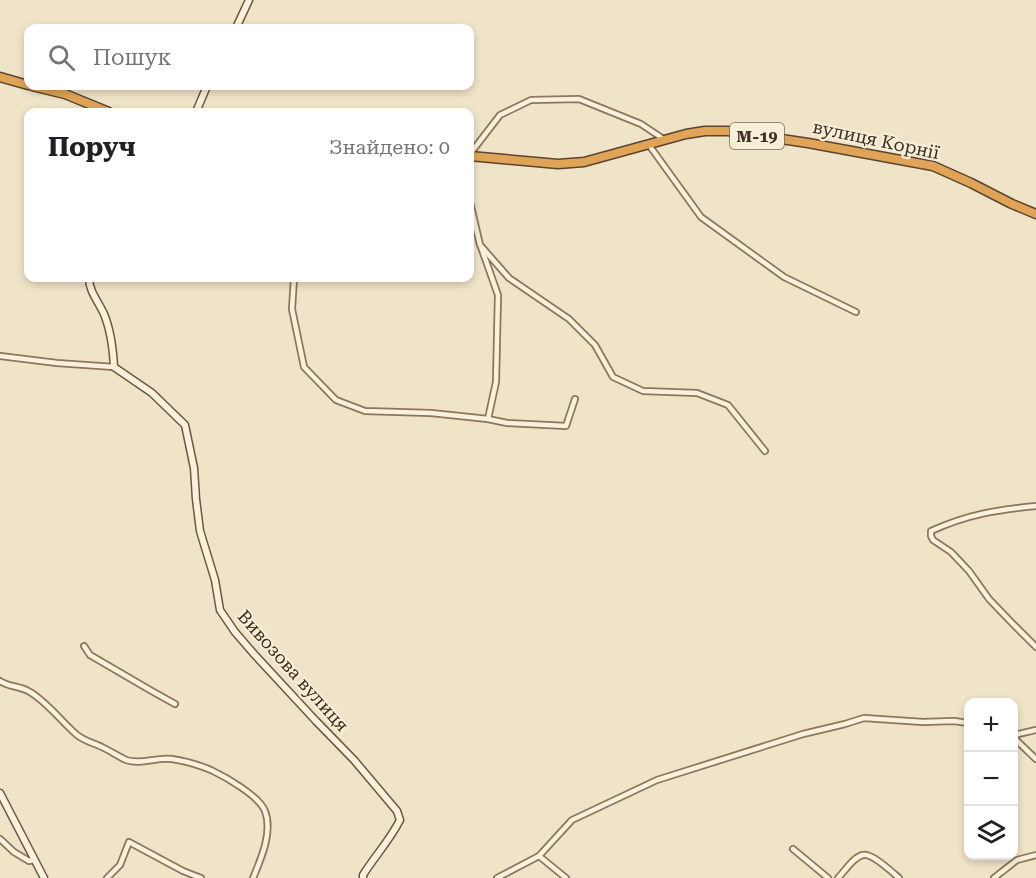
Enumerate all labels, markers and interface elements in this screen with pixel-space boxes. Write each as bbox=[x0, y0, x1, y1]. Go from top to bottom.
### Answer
search box bbox=[24, 24, 474, 90]
icon: search bbox=[45, 41, 78, 74]
text: Пошук bbox=[93, 45, 171, 70]
street label: вулиця Корнії bbox=[811, 116, 942, 163]
road number: М-19 bbox=[730, 123, 784, 149]
text: Поруч bbox=[48, 132, 136, 162]
text: Знайдено: 0 bbox=[329, 135, 450, 159]
street label: Вивозова вулиця bbox=[233, 606, 353, 736]
map controls bbox=[964, 698, 1018, 860]
button: + bbox=[964, 698, 1018, 752]
button: − bbox=[964, 752, 1018, 806]
button: layers bbox=[964, 806, 1018, 860]

